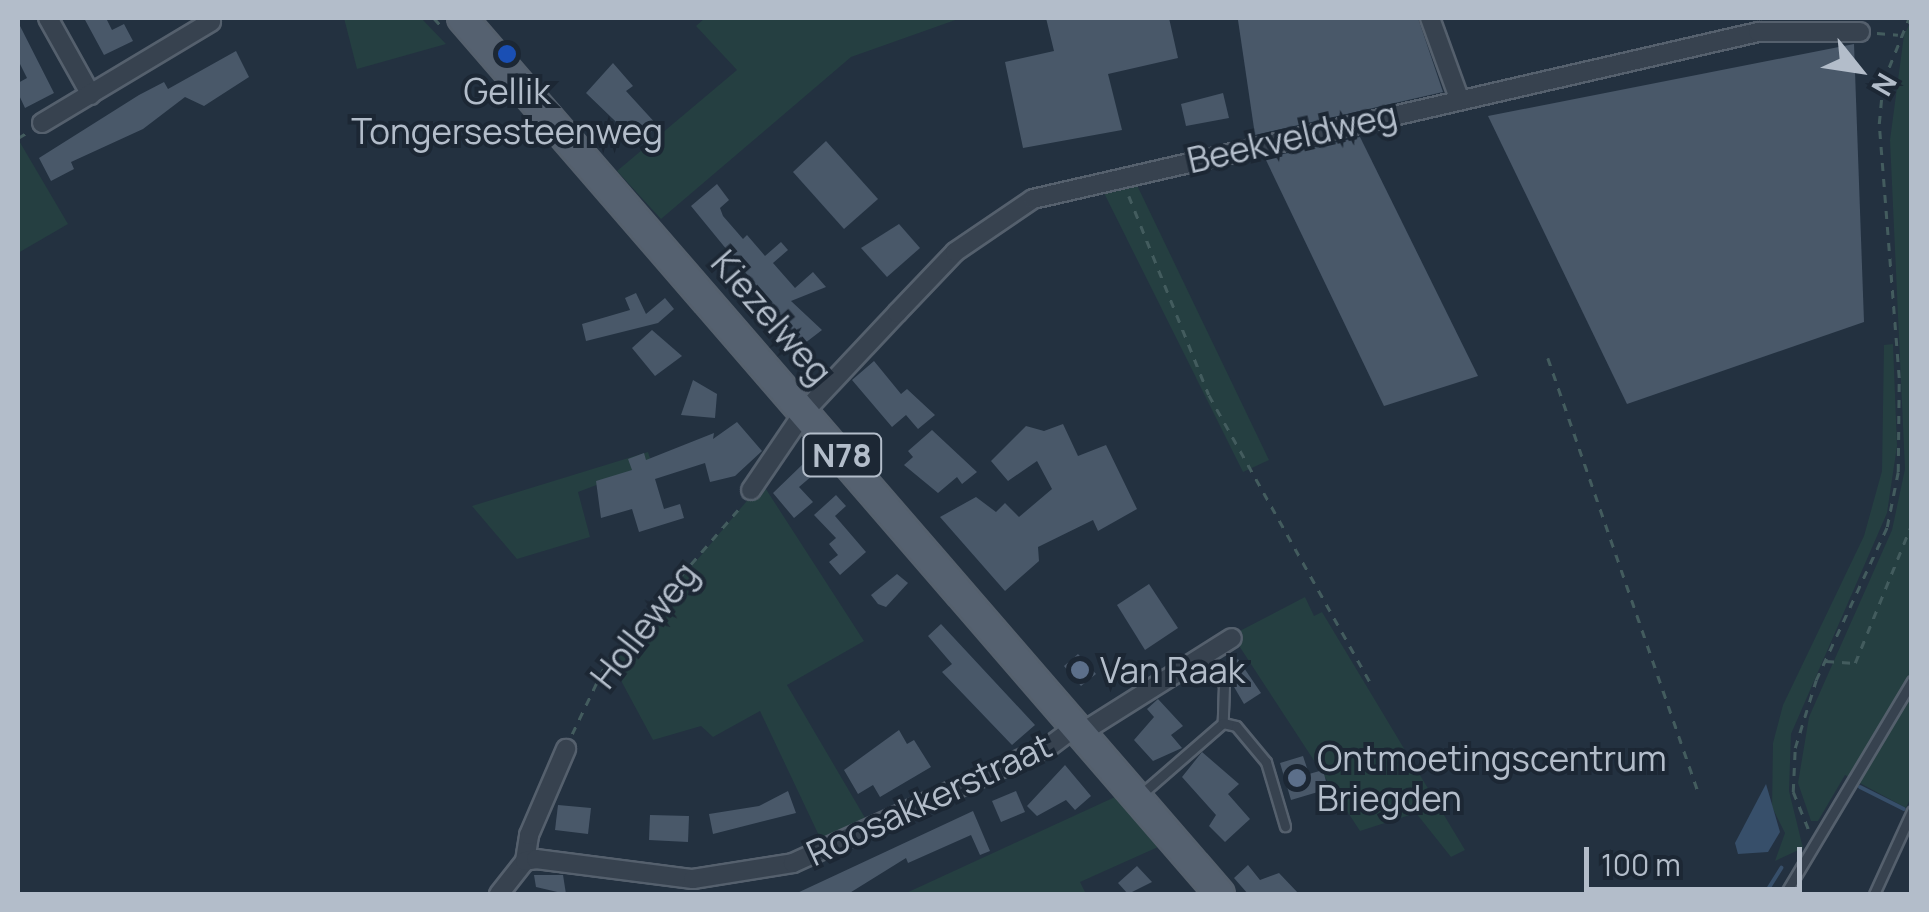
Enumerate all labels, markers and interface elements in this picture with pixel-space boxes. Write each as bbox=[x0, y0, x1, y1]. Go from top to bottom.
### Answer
north arrow bbox=[1809, 20, 1909, 120]
marker: Gellik Tongersesteenweg bbox=[496, 43, 518, 65]
text: N bbox=[1864, 67, 1906, 103]
place label: Gellik Tongersesteenweg bbox=[351, 70, 663, 152]
street label: Beekveldweg bbox=[1183, 93, 1401, 181]
street label: Kiezelweg bbox=[703, 242, 841, 392]
road number: N78 bbox=[802, 428, 882, 482]
street label: Holleweg bbox=[582, 554, 706, 696]
place label: Van Raak bbox=[1100, 649, 1245, 691]
marker: Van Raak bbox=[1069, 659, 1091, 681]
street label: Roosakkerstraat bbox=[800, 724, 1058, 874]
place label: Ontmoetingscentrum Briegden bbox=[1317, 737, 1667, 819]
marker: Ontmoetingscentrum Briegden bbox=[1286, 767, 1308, 789]
scale bar bbox=[1589, 827, 1806, 889]
text: 100 m bbox=[1601, 844, 1681, 885]

